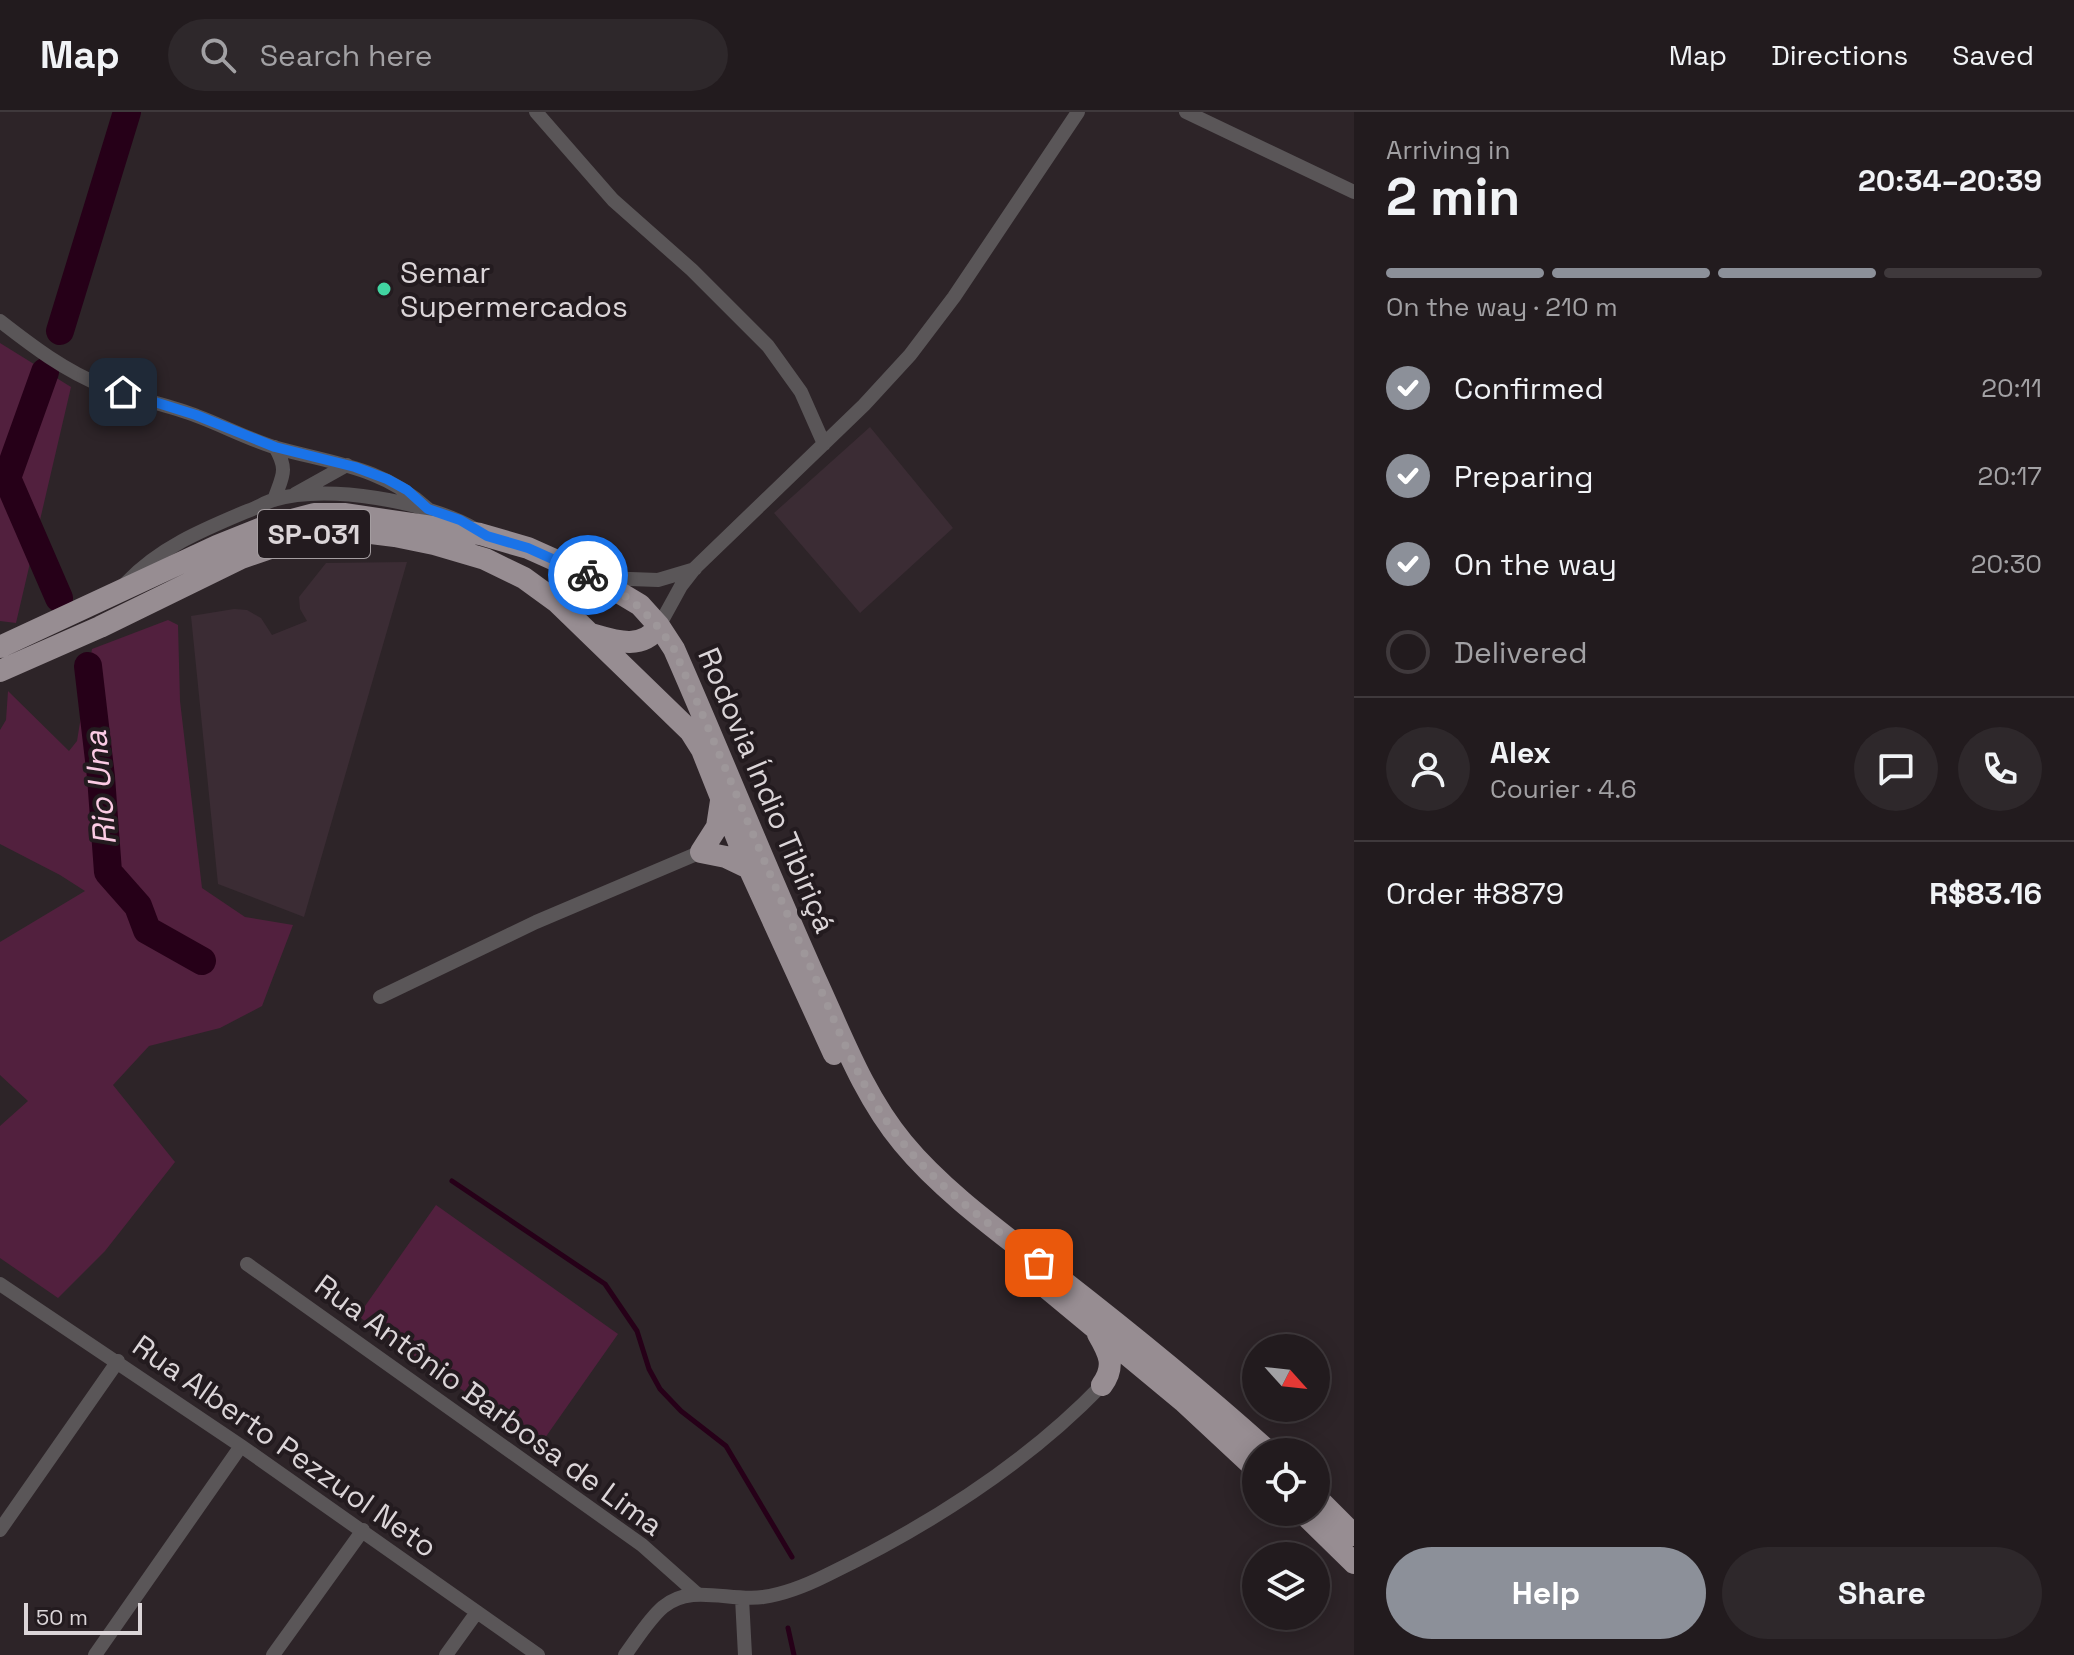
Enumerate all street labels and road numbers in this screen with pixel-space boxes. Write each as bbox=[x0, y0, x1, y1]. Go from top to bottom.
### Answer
road number: SP-031 bbox=[258, 510, 370, 558]
street label: Rodovia Índio Tibiriçá bbox=[689, 641, 845, 939]
street label: Rua Antônio Barbosa de Lima bbox=[307, 1265, 671, 1545]
street label: Rua Alberto Pezzuol Neto bbox=[125, 1326, 445, 1566]

